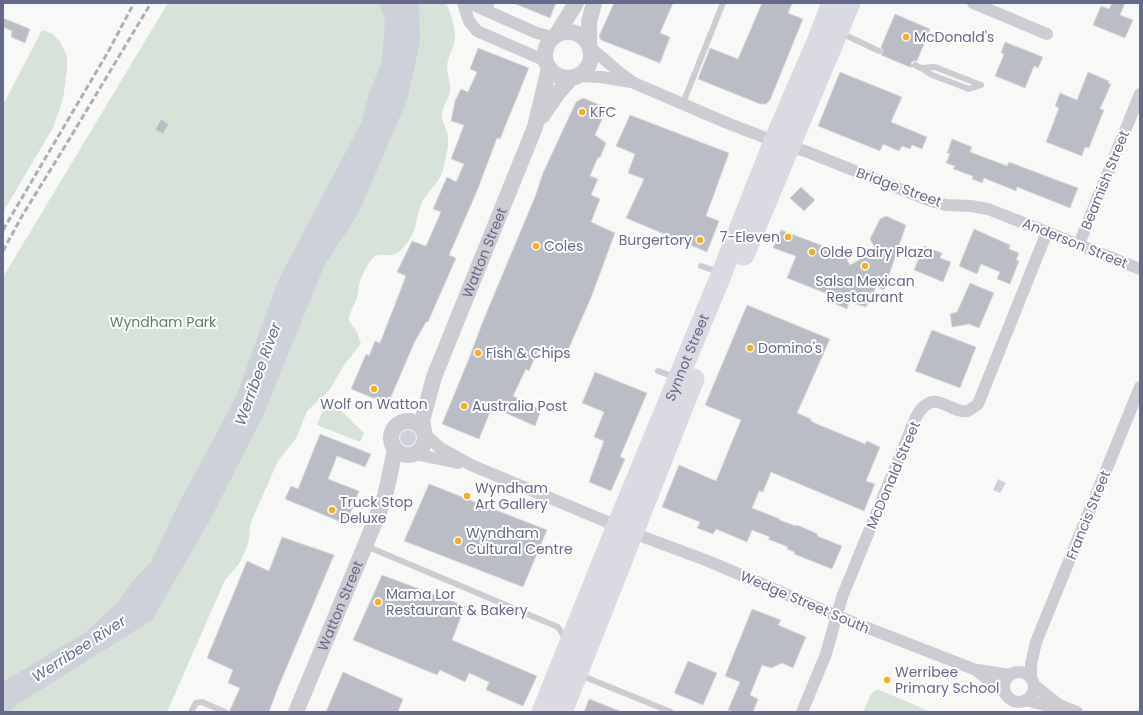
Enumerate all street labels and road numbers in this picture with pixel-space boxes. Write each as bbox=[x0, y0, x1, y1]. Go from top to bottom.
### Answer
street label: Beamish Street bbox=[1076, 127, 1134, 233]
street label: Bridge Street bbox=[853, 162, 945, 212]
street label: Watton Street bbox=[457, 204, 512, 301]
street label: Anderson Street bbox=[1019, 213, 1131, 273]
street label: Synnot Street bbox=[660, 311, 714, 404]
street label: McDonald Street bbox=[861, 418, 925, 532]
street label: Francis Street bbox=[1061, 467, 1115, 563]
street label: Watton Street bbox=[312, 558, 368, 654]
street label: Wedge Street South bbox=[737, 566, 873, 638]

